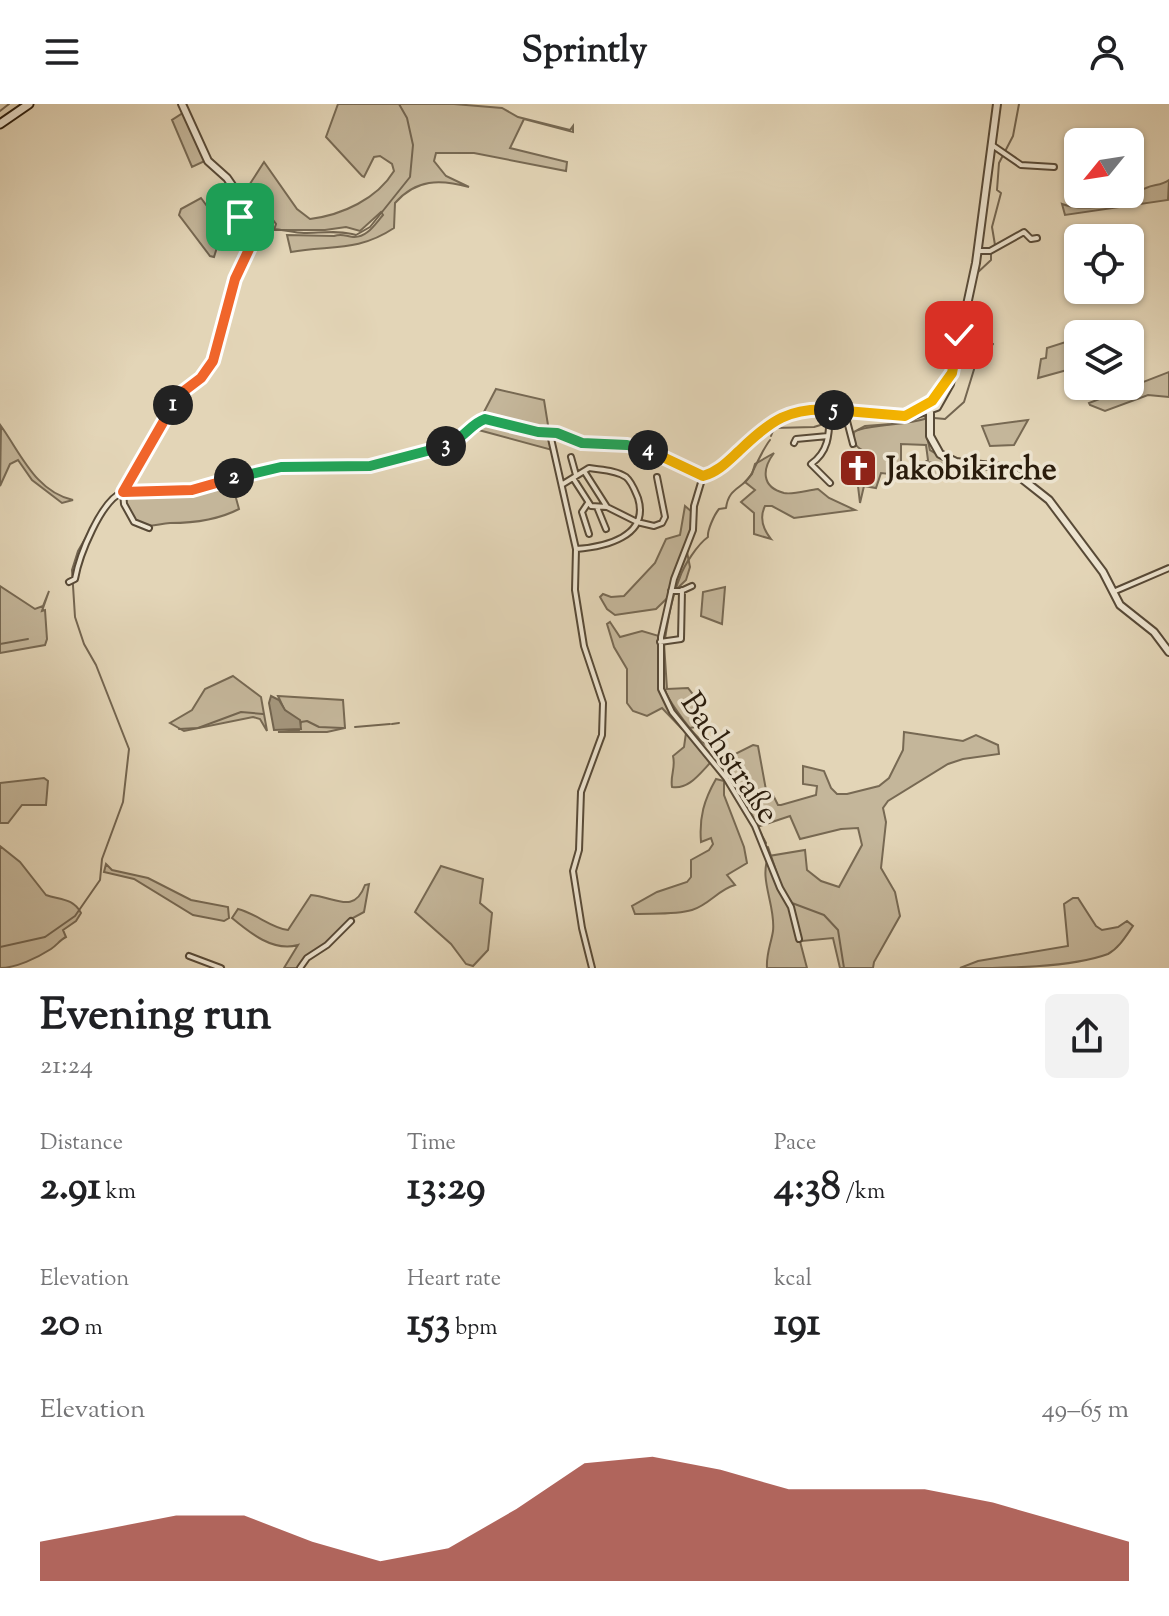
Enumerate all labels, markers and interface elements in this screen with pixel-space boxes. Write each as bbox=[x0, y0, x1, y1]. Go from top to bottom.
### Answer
text: Sprintly bbox=[521, 26, 648, 78]
icon: menu bbox=[40, 30, 84, 74]
icon: person bbox=[1085, 30, 1129, 74]
north arrow bbox=[1064, 128, 1144, 208]
map controls bbox=[1064, 128, 1144, 400]
pin bbox=[206, 183, 274, 251]
icon: arrive bbox=[218, 195, 262, 239]
button: locate bbox=[1064, 224, 1144, 304]
pin bbox=[925, 301, 993, 369]
icon: check bbox=[937, 313, 981, 357]
button: layers bbox=[1064, 320, 1144, 400]
pin: 1 bbox=[153, 385, 193, 425]
text: 1 bbox=[169, 389, 177, 421]
pin: 5 bbox=[814, 390, 854, 430]
text: 5 bbox=[830, 394, 838, 426]
pin: 3 bbox=[426, 426, 466, 466]
text: 3 bbox=[442, 430, 450, 462]
pin: 4 bbox=[628, 430, 668, 470]
text: 4 bbox=[642, 434, 654, 466]
church icon: Jakobikirche bbox=[837, 447, 879, 489]
place label: Jakobikirche bbox=[884, 448, 1057, 494]
pin: 2 bbox=[214, 458, 254, 498]
text: 2 bbox=[229, 462, 239, 494]
street label: Bachstraße bbox=[668, 684, 789, 834]
text: Evening run bbox=[40, 986, 272, 1049]
button: share bbox=[1045, 994, 1129, 1078]
text: 21:24 bbox=[40, 1048, 93, 1085]
text: Distance bbox=[40, 1128, 123, 1160]
text: Time bbox=[407, 1128, 456, 1160]
text: Pace bbox=[774, 1128, 816, 1160]
text: 2.91 bbox=[40, 1160, 101, 1217]
text: 13:29 bbox=[407, 1160, 485, 1217]
text: 4:38 bbox=[774, 1160, 841, 1217]
text: km bbox=[101, 1177, 136, 1209]
text: /km bbox=[841, 1177, 885, 1209]
text: Elevation bbox=[40, 1264, 129, 1296]
text: Heart rate bbox=[407, 1264, 501, 1296]
text: kcal bbox=[774, 1264, 812, 1296]
text: 20 bbox=[40, 1296, 80, 1353]
text: 153 bbox=[407, 1296, 450, 1353]
text: 191 bbox=[774, 1296, 820, 1353]
text: m bbox=[80, 1313, 103, 1345]
text: bpm bbox=[450, 1313, 497, 1345]
text: Elevation bbox=[40, 1392, 145, 1429]
text: 49–65 m bbox=[1042, 1392, 1129, 1429]

